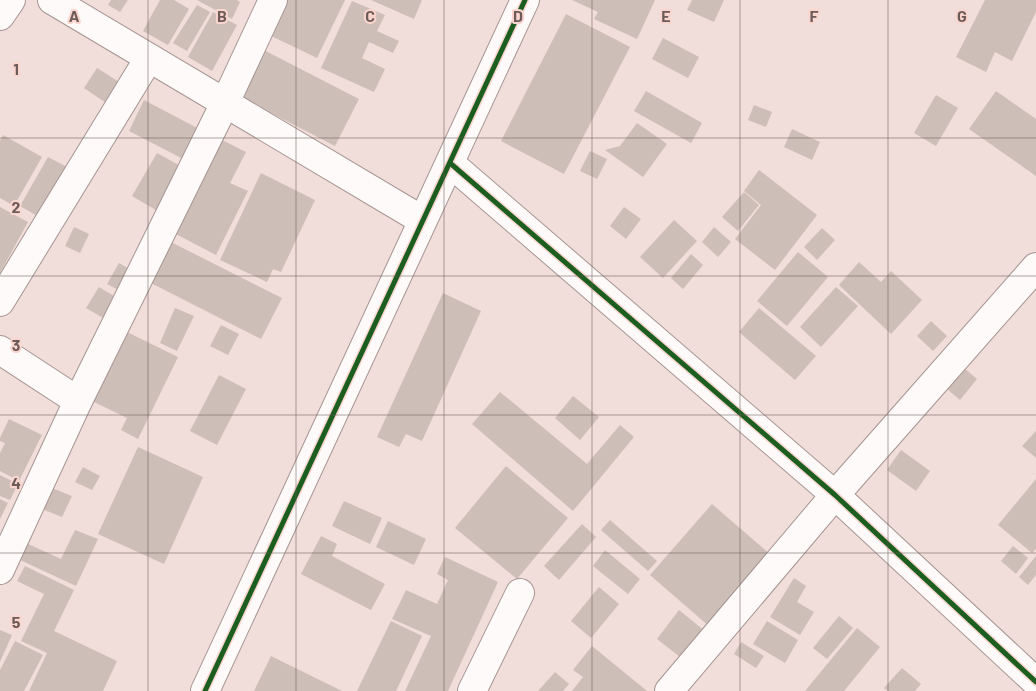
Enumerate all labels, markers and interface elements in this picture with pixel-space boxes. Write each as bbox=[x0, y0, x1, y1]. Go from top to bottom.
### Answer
text: A bbox=[69, 6, 80, 25]
text: B bbox=[217, 6, 227, 25]
text: C bbox=[365, 6, 375, 25]
text: D bbox=[513, 6, 523, 25]
text: E bbox=[661, 6, 671, 25]
text: F bbox=[810, 6, 819, 25]
text: G bbox=[957, 6, 967, 25]
text: 1 bbox=[13, 59, 19, 78]
text: 2 bbox=[12, 197, 21, 216]
text: 3 bbox=[12, 335, 20, 354]
text: 4 bbox=[11, 473, 21, 492]
text: 5 bbox=[12, 612, 21, 631]

